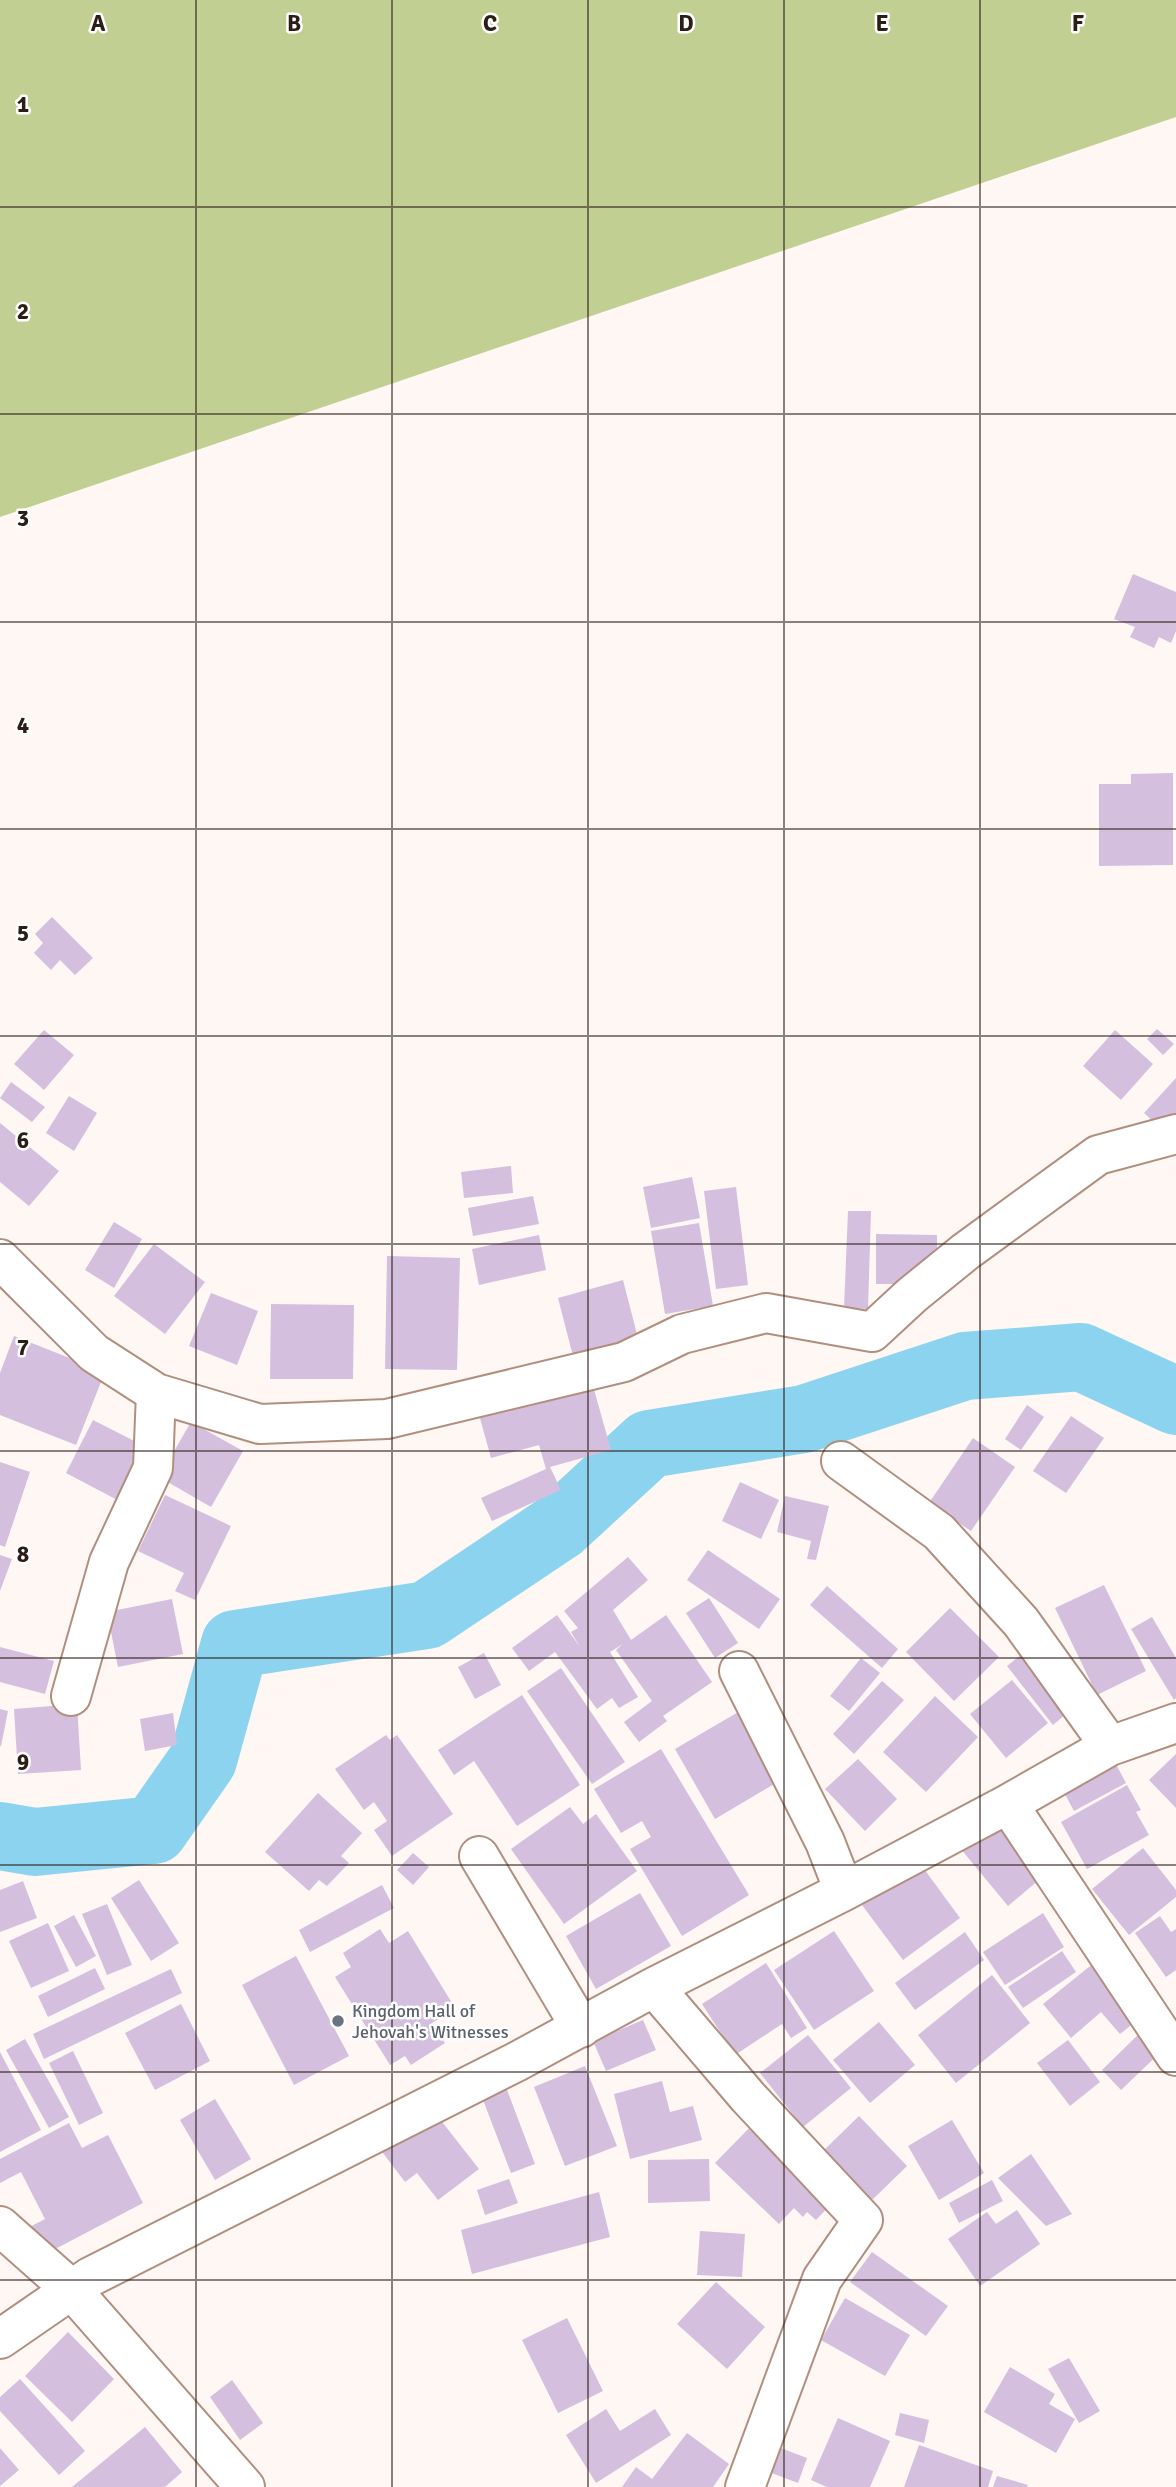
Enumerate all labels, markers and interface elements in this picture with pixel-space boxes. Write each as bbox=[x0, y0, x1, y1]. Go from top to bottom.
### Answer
text: A bbox=[91, 9, 106, 38]
text: B bbox=[287, 9, 301, 38]
text: C bbox=[483, 9, 497, 38]
text: D bbox=[678, 9, 694, 38]
text: E bbox=[875, 9, 889, 38]
text: F bbox=[1072, 9, 1084, 38]
text: 1 bbox=[17, 90, 29, 119]
text: 2 bbox=[17, 297, 29, 326]
text: 3 bbox=[17, 504, 29, 533]
text: 4 bbox=[17, 711, 29, 740]
text: 5 bbox=[17, 919, 29, 948]
text: 6 bbox=[17, 1126, 29, 1155]
text: 7 bbox=[17, 1333, 29, 1362]
text: 8 bbox=[17, 1540, 29, 1569]
text: 9 bbox=[17, 1748, 29, 1777]
place label: Kingdom Hall of Jehovah's Witnesses bbox=[352, 2000, 509, 2043]
marker: Kingdom Hall of Jehovah's Witnesses bbox=[330, 2013, 346, 2029]

